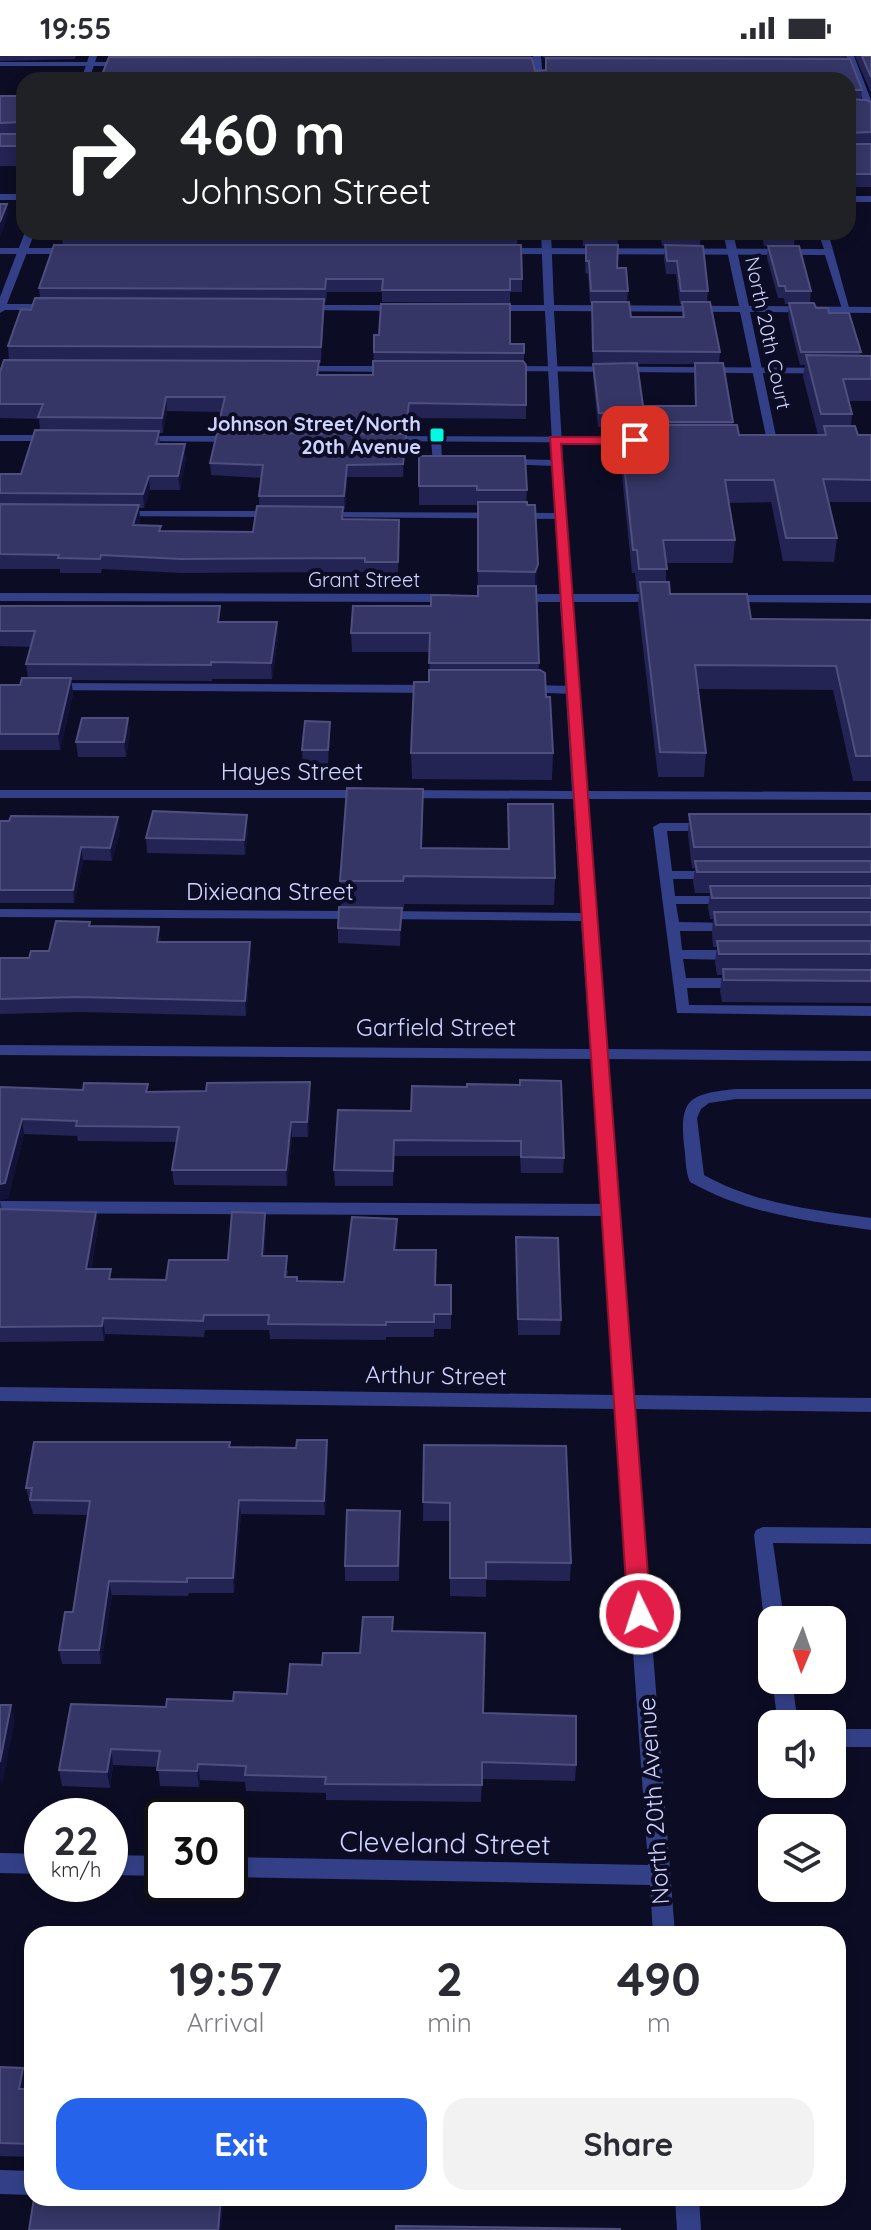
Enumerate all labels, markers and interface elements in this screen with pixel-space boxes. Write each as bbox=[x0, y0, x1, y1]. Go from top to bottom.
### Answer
text: 19:55 bbox=[40, 9, 111, 47]
text: 460 m bbox=[180, 99, 346, 169]
icon: right bbox=[48, 104, 152, 208]
text: Johnson Street bbox=[180, 168, 431, 213]
street label: North 20th Court bbox=[740, 254, 797, 412]
pin bbox=[601, 406, 669, 474]
place label: Johnson Street/North 20th Avenue bbox=[207, 411, 421, 459]
icon: arrive bbox=[613, 418, 657, 462]
marker: Johnson Street/North 20th Avenue bbox=[428, 426, 446, 444]
street label: Grant Street bbox=[308, 567, 420, 592]
street label: Hayes Street bbox=[221, 756, 363, 786]
street label: Dixieana Street bbox=[186, 876, 354, 906]
street label: Garfield Street bbox=[356, 1012, 516, 1042]
street label: Arthur Street bbox=[365, 1359, 507, 1391]
position arrow bbox=[598, 1572, 682, 1656]
north arrow bbox=[758, 1606, 846, 1694]
map controls bbox=[758, 1606, 846, 1902]
street label: North 20th Avenue bbox=[631, 1697, 675, 1906]
button: sound bbox=[758, 1710, 846, 1798]
speed limit sign: 30 bbox=[144, 1798, 248, 1902]
button: layers bbox=[758, 1814, 846, 1902]
text: 22 bbox=[53, 1815, 99, 1865]
street label: Cleveland Street bbox=[339, 1823, 551, 1862]
text: km/h bbox=[51, 1857, 101, 1882]
text: 19:57 bbox=[169, 1948, 282, 2008]
text: 2 bbox=[436, 1948, 463, 2008]
text: 490 bbox=[617, 1948, 701, 2008]
text: Arrival bbox=[187, 2006, 265, 2039]
text: min bbox=[427, 2006, 472, 2039]
text: m bbox=[647, 2006, 671, 2039]
button: Exit bbox=[56, 2098, 427, 2190]
button: Share bbox=[443, 2098, 814, 2190]

